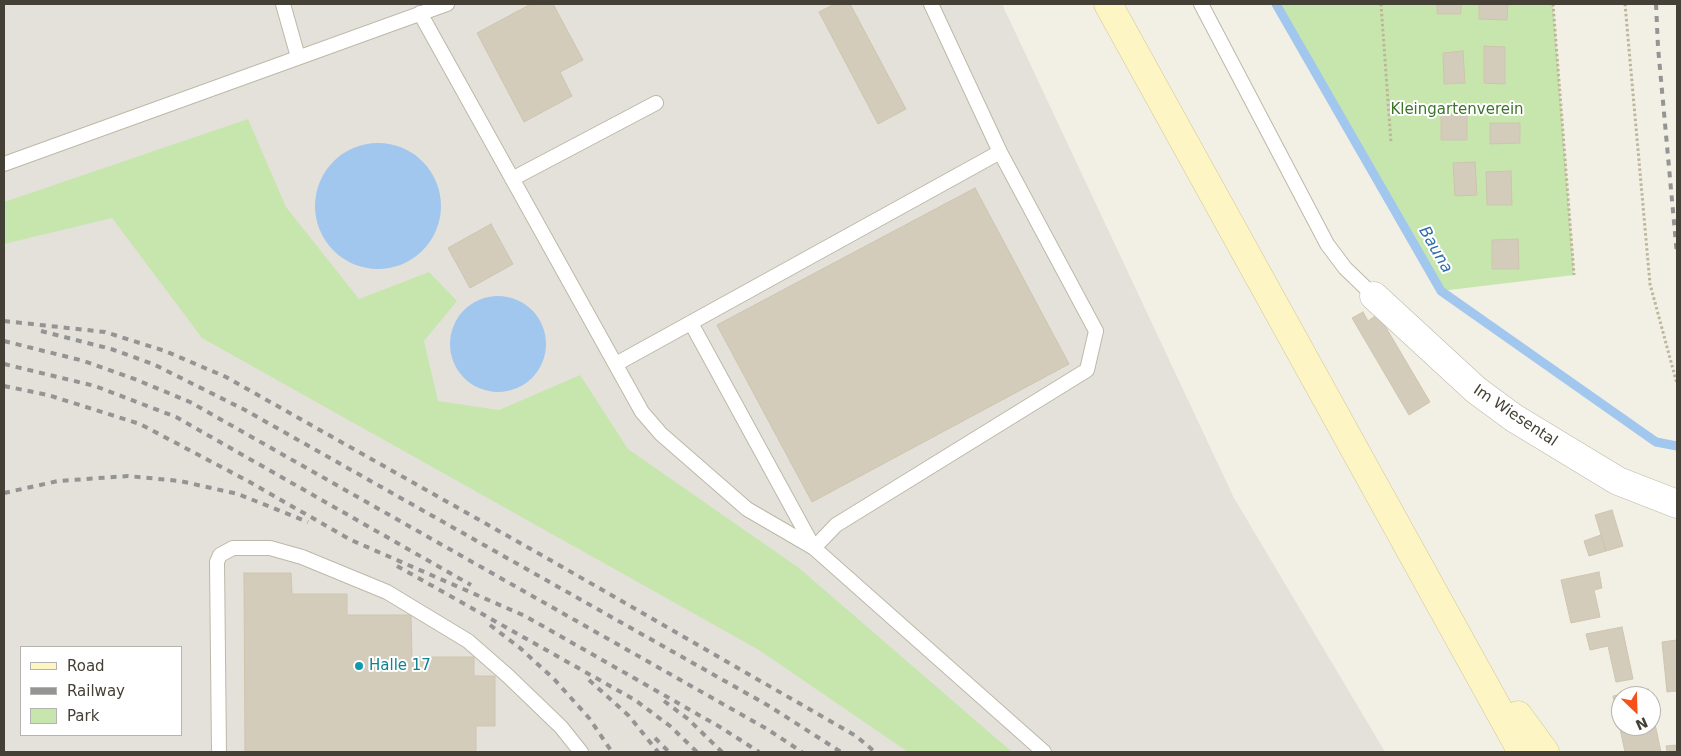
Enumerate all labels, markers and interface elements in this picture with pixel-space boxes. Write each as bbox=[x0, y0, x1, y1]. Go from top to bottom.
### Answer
park label: Kleingartenverein bbox=[1390, 101, 1524, 119]
water label: Bauna bbox=[1414, 223, 1456, 277]
street label: Im Wiesental bbox=[1470, 381, 1560, 451]
legend bbox=[20, 646, 182, 736]
text: Road bbox=[67, 657, 105, 675]
place label: Halle 17 bbox=[369, 657, 431, 675]
marker: Halle 17 bbox=[353, 660, 365, 672]
text: Railway bbox=[67, 682, 125, 700]
north arrow bbox=[1611, 686, 1661, 736]
text: Park bbox=[67, 707, 99, 725]
text: N bbox=[1633, 714, 1650, 733]

